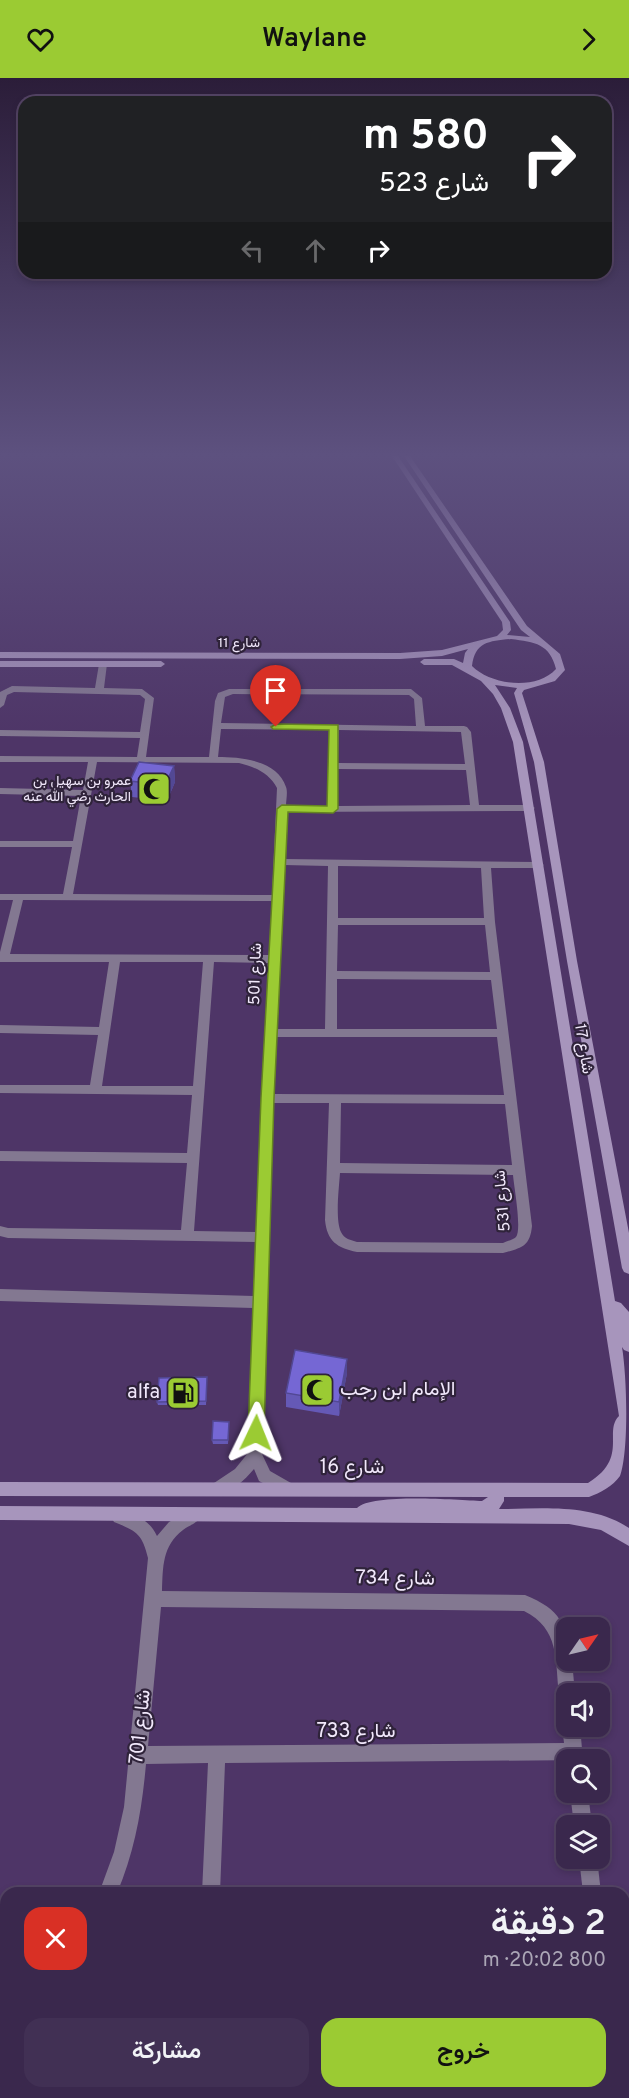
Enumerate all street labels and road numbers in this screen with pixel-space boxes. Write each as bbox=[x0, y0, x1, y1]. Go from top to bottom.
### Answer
street label: شارع 11 bbox=[218, 635, 260, 653]
street label: شارع 501 bbox=[245, 943, 267, 1005]
street label: شارع 17 bbox=[569, 1023, 597, 1075]
street label: شارع 531 bbox=[490, 1170, 516, 1232]
street label: شارع 16 bbox=[320, 1455, 384, 1481]
street label: شارع 734 bbox=[355, 1565, 435, 1593]
street label: شارع 701 bbox=[124, 1688, 158, 1766]
street label: شارع 733 bbox=[316, 1719, 396, 1745]

